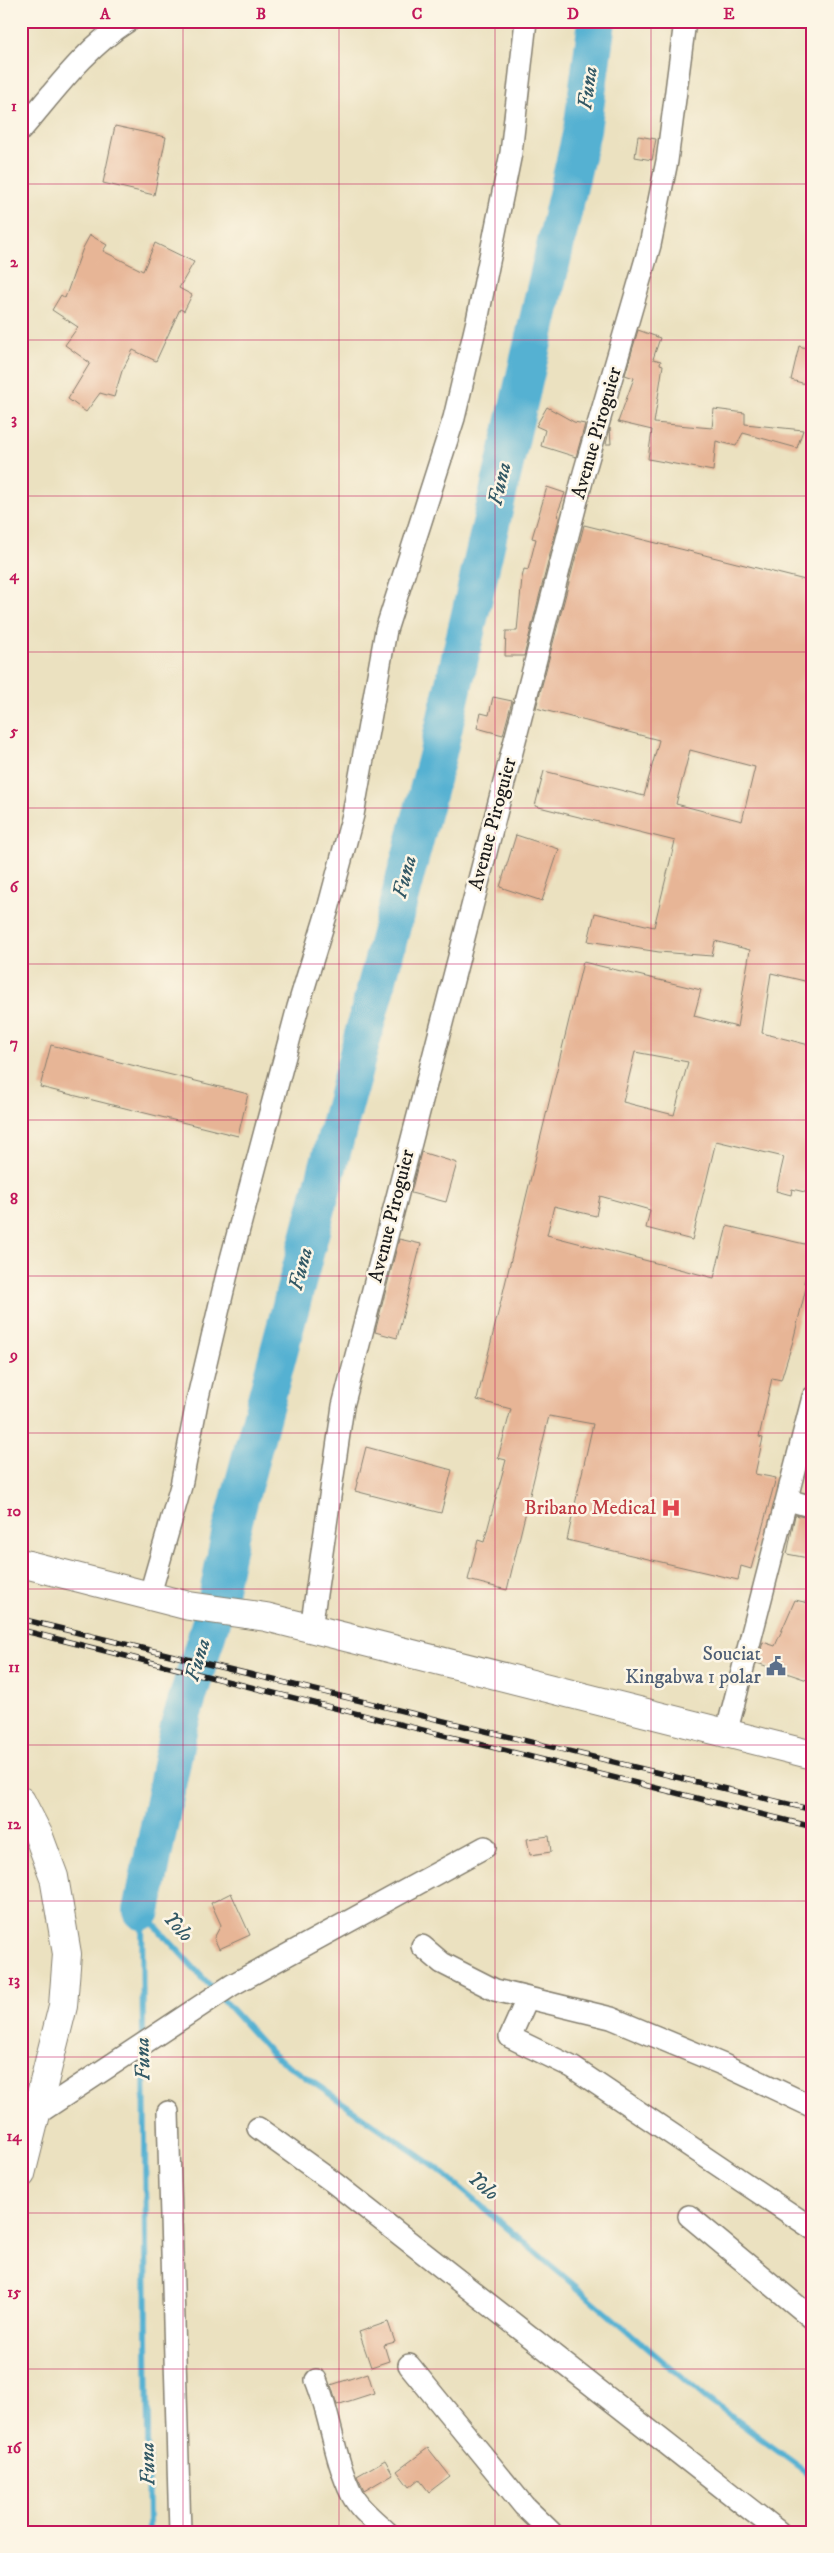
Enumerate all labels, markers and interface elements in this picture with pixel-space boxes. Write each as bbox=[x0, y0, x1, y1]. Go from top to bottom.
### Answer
text: A bbox=[99, 4, 111, 24]
text: B bbox=[256, 4, 266, 24]
text: C bbox=[412, 4, 422, 24]
text: D bbox=[567, 4, 579, 24]
text: E bbox=[723, 4, 735, 24]
water label: Funa bbox=[572, 65, 604, 111]
text: 1 bbox=[11, 96, 17, 116]
text: 2 bbox=[10, 252, 19, 272]
street label: Avenue Piroguier bbox=[566, 364, 628, 502]
text: 3 bbox=[11, 409, 17, 429]
water label: Funa bbox=[482, 460, 518, 508]
text: 4 bbox=[8, 565, 19, 585]
text: 5 bbox=[9, 721, 18, 741]
street label: Avenue Piroguier bbox=[463, 754, 523, 893]
water label: Funa bbox=[387, 853, 423, 901]
text: 6 bbox=[10, 877, 20, 897]
text: 7 bbox=[10, 1033, 18, 1053]
street label: Avenue Piroguier bbox=[363, 1146, 421, 1285]
text: 8 bbox=[10, 1189, 18, 1209]
water label: Funa bbox=[283, 1245, 319, 1293]
text: 9 bbox=[9, 1345, 18, 1365]
place label: Bribano Medical bbox=[524, 1496, 656, 1521]
hospital icon: Bribano Medical bbox=[660, 1497, 682, 1519]
text: 10 bbox=[7, 1501, 22, 1521]
water label: Funa bbox=[179, 1635, 217, 1685]
place label: Souciat Kingabwa 1 polar bbox=[625, 1642, 762, 1690]
public building icon: Souciat Kingabwa 1 polar bbox=[765, 1655, 787, 1677]
text: 11 bbox=[8, 1657, 20, 1677]
text: 12 bbox=[7, 1814, 22, 1834]
water label: Yolo bbox=[157, 1906, 199, 1948]
text: 13 bbox=[8, 1970, 20, 1990]
water label: Funa bbox=[130, 2037, 156, 2081]
text: 14 bbox=[6, 2126, 22, 2146]
water label: Yolo bbox=[462, 2165, 504, 2207]
text: 15 bbox=[7, 2282, 21, 2302]
text: 16 bbox=[7, 2438, 23, 2458]
water label: Funa bbox=[135, 2442, 161, 2486]

